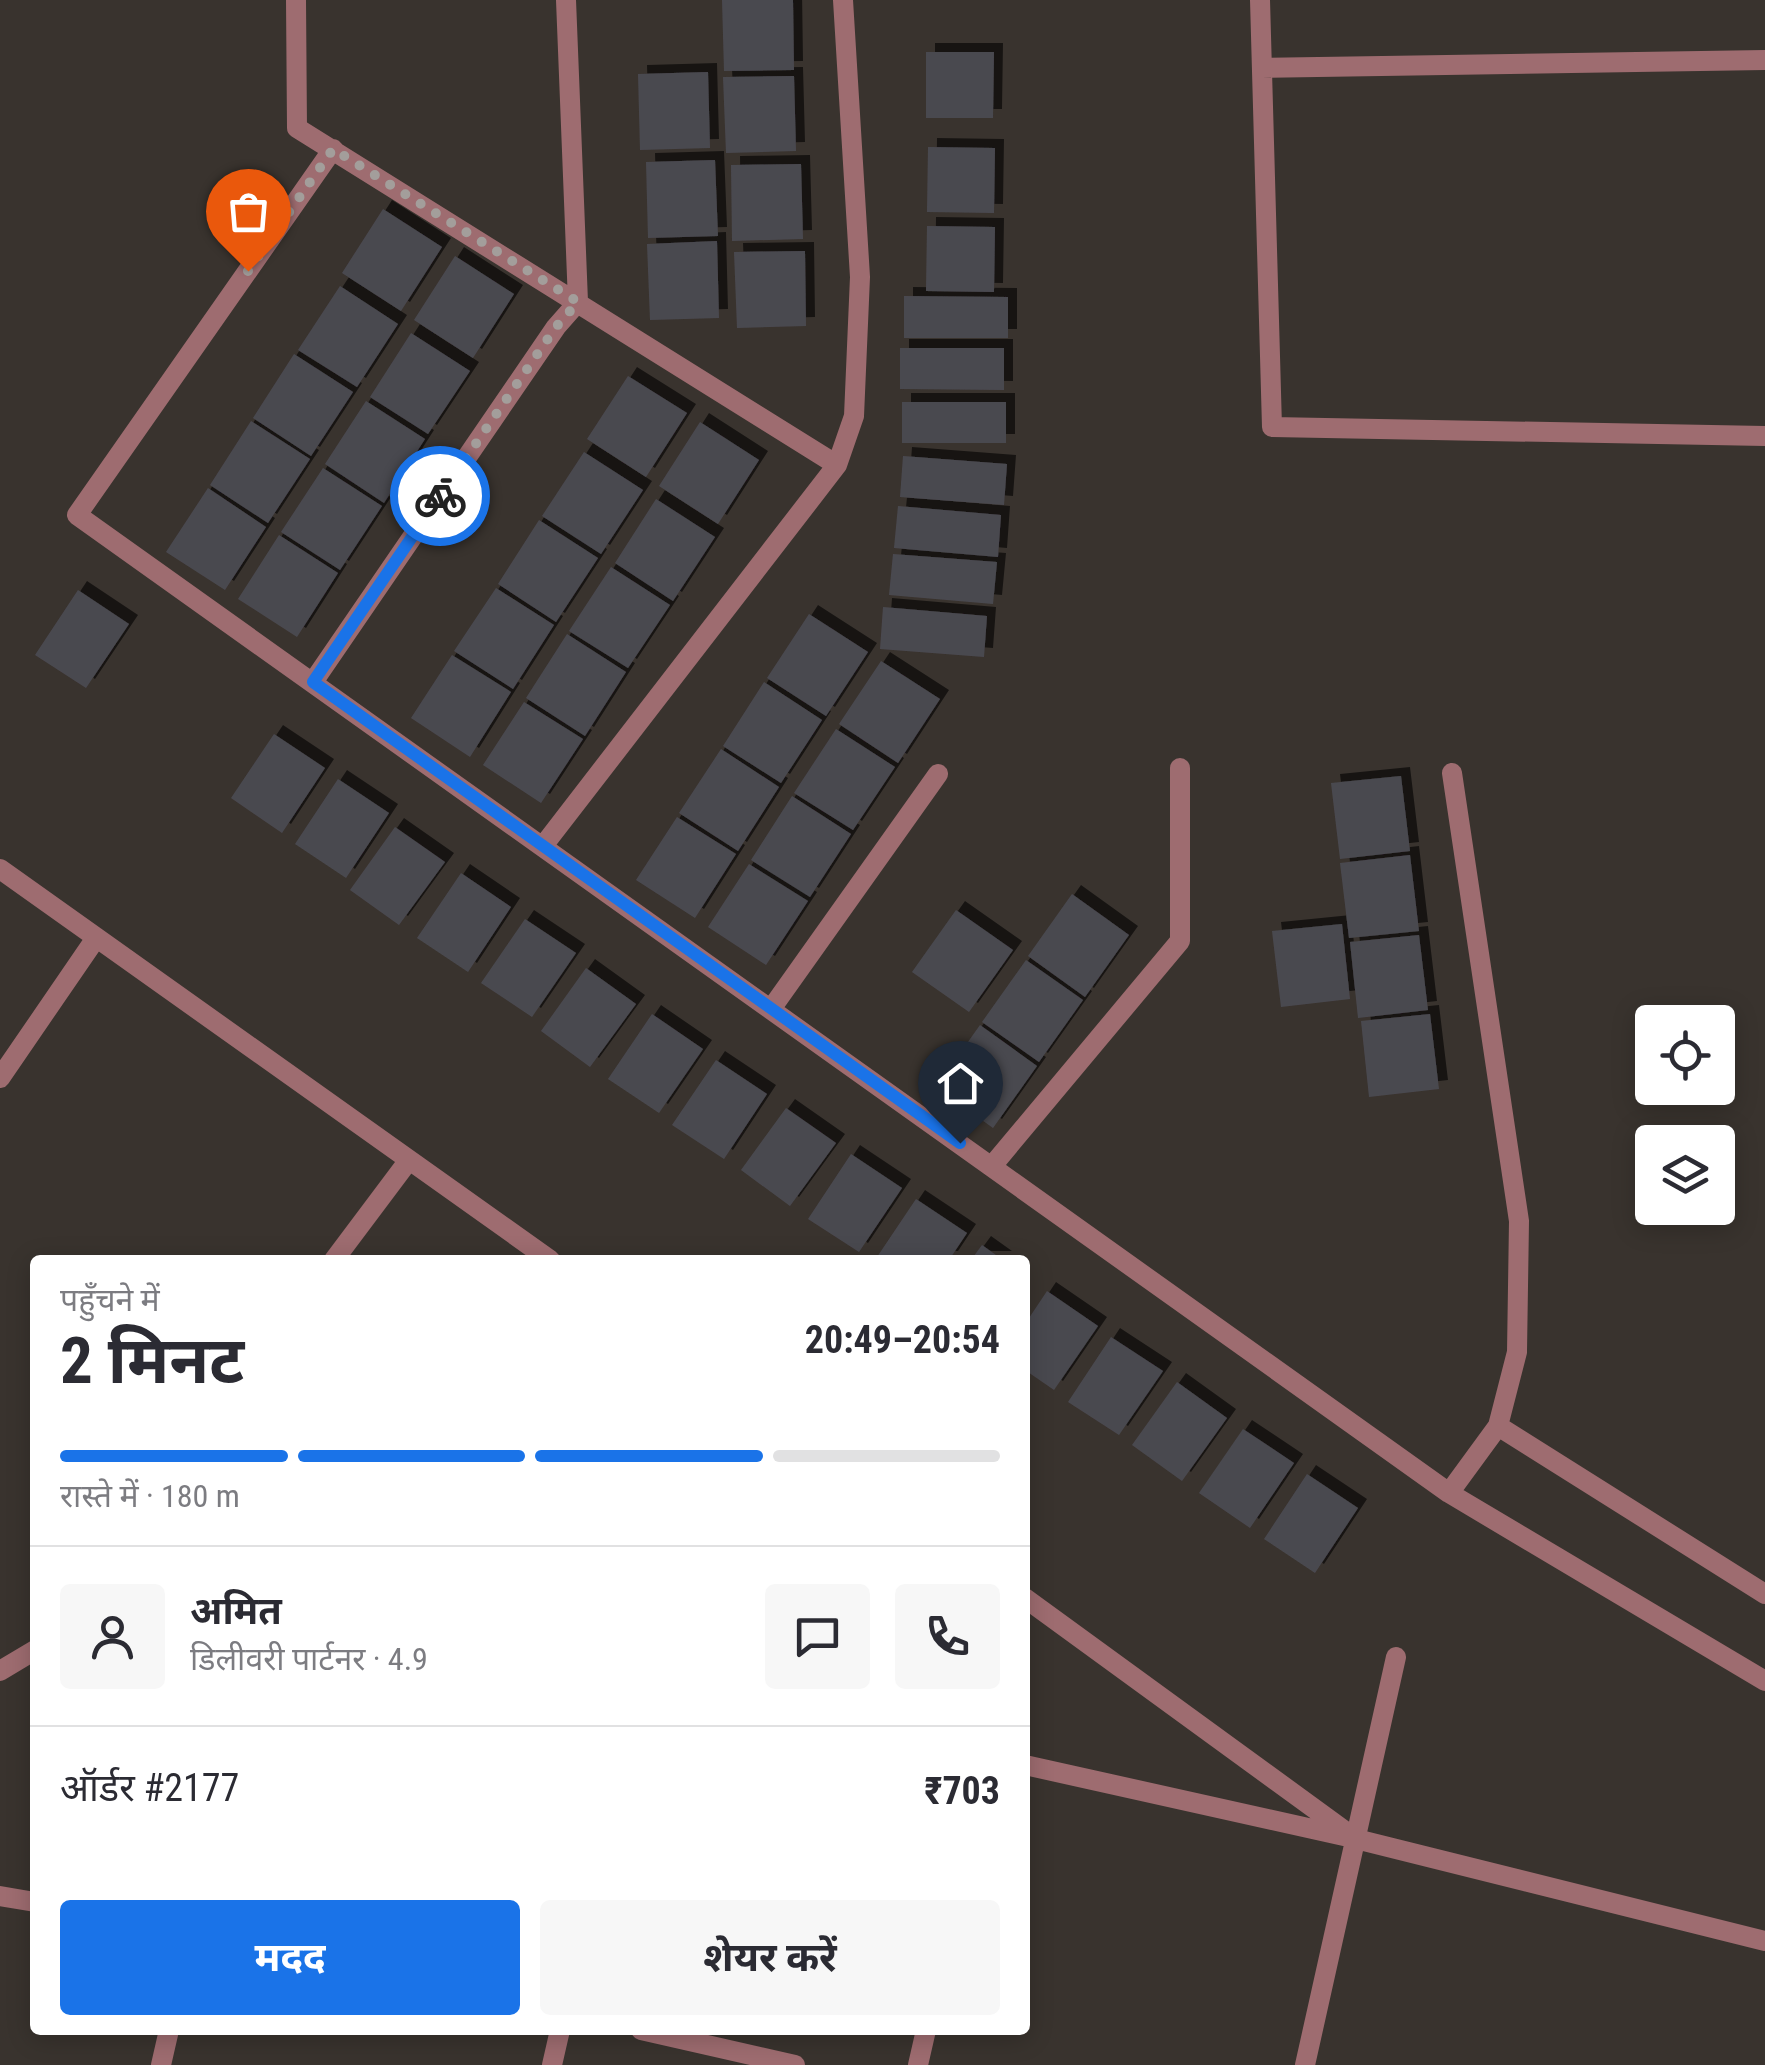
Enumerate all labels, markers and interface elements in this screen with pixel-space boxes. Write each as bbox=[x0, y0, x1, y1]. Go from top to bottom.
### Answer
pin bbox=[206, 169, 291, 272]
icon: bag bbox=[221, 184, 276, 239]
courier bbox=[390, 446, 490, 546]
icon: bike bbox=[413, 469, 468, 524]
map controls bbox=[1635, 1005, 1735, 1225]
button: locate bbox=[1635, 1005, 1735, 1105]
pin bbox=[918, 1041, 1003, 1144]
icon: home bbox=[933, 1056, 988, 1111]
button: layers bbox=[1635, 1125, 1735, 1225]
text: पहुँचने में bbox=[60, 1281, 160, 1319]
text: 20:49–20:54 bbox=[805, 1318, 1000, 1362]
text: 2 मिनट bbox=[60, 1323, 244, 1399]
text: रास्ते में · 180 m bbox=[60, 1477, 240, 1515]
button: person bbox=[60, 1584, 165, 1689]
button: chat bbox=[765, 1584, 870, 1689]
button: phone bbox=[895, 1584, 1000, 1689]
text: अमित bbox=[190, 1589, 282, 1633]
text: डिलीवरी पार्टनर · 4.9 bbox=[190, 1640, 428, 1678]
text: ऑर्डर #2177 bbox=[60, 1766, 239, 1810]
text: ₹703 bbox=[924, 1769, 1000, 1813]
button: मदद bbox=[60, 1900, 520, 2015]
button: शेयर करें bbox=[540, 1900, 1000, 2015]

